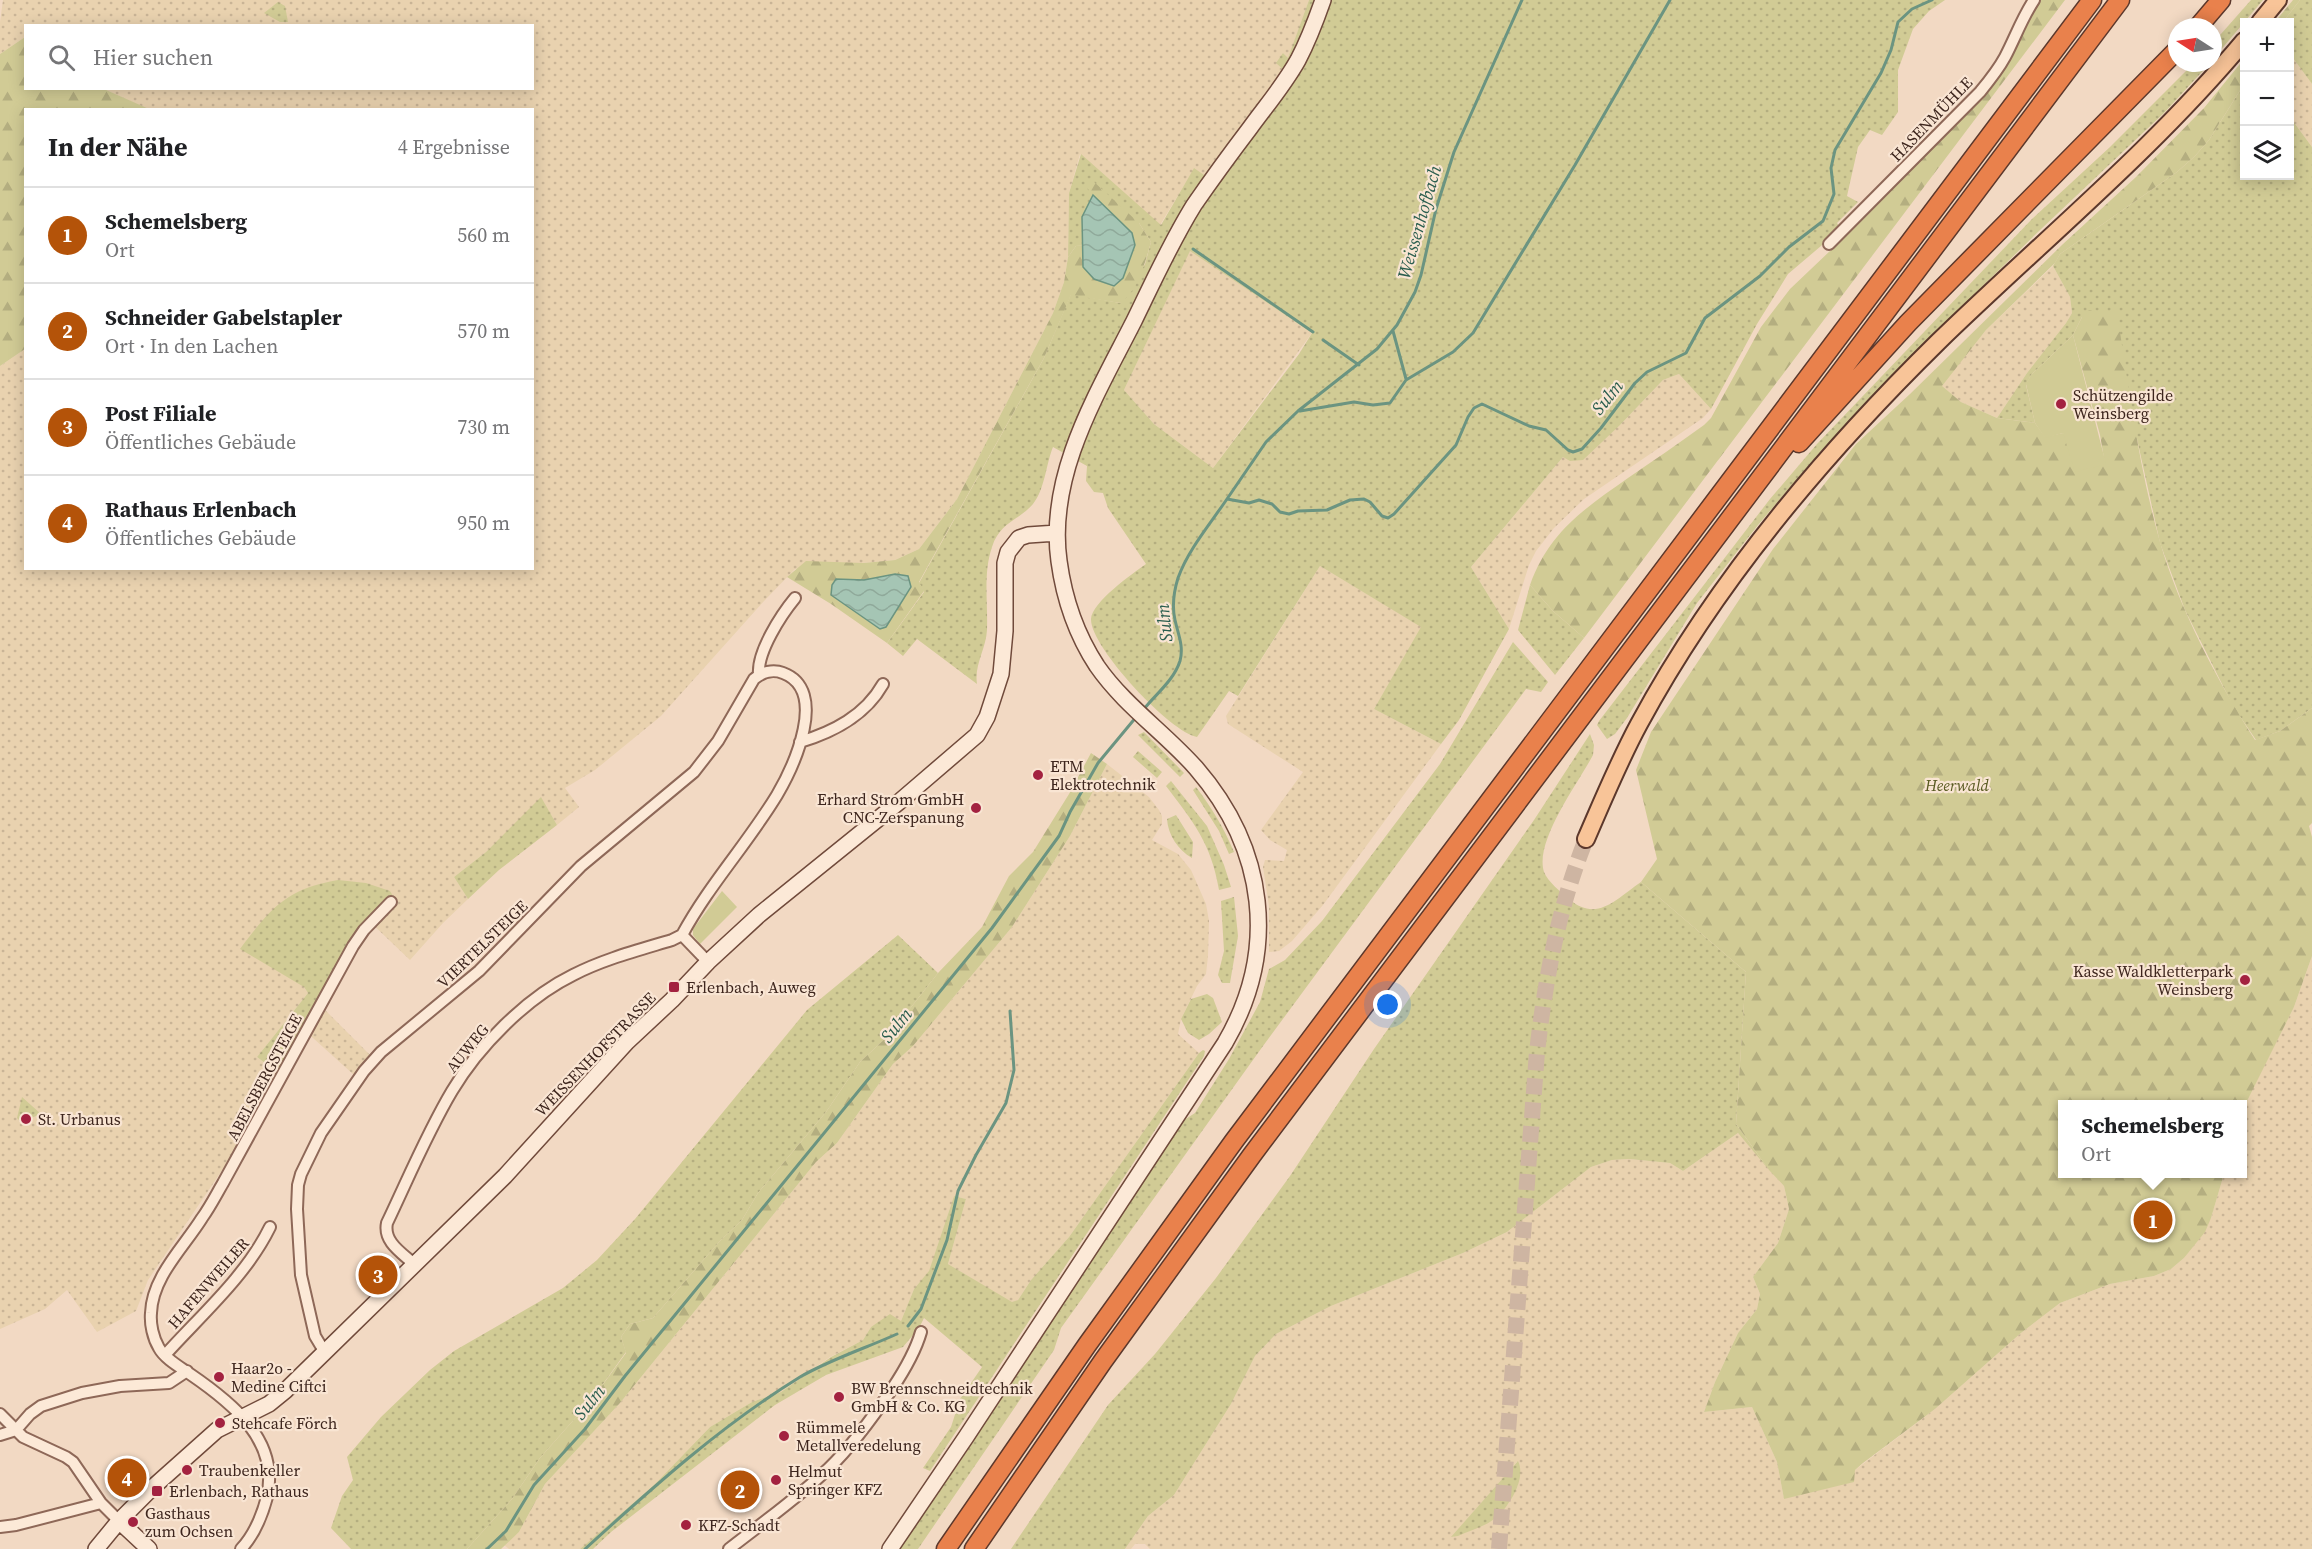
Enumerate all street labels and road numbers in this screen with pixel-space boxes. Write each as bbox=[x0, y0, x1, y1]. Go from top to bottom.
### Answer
street label: HASENMÜHLE bbox=[1885, 72, 1977, 166]
street label: VIERTELSTEIGE bbox=[432, 895, 532, 993]
street label: WEISSENHOFSTRASSE bbox=[530, 987, 661, 1121]
street label: ABELSBERGSTEIGE bbox=[221, 1009, 307, 1144]
street label: AUWEG bbox=[441, 1019, 494, 1077]
street label: HAFENWEILER bbox=[162, 1232, 254, 1333]

